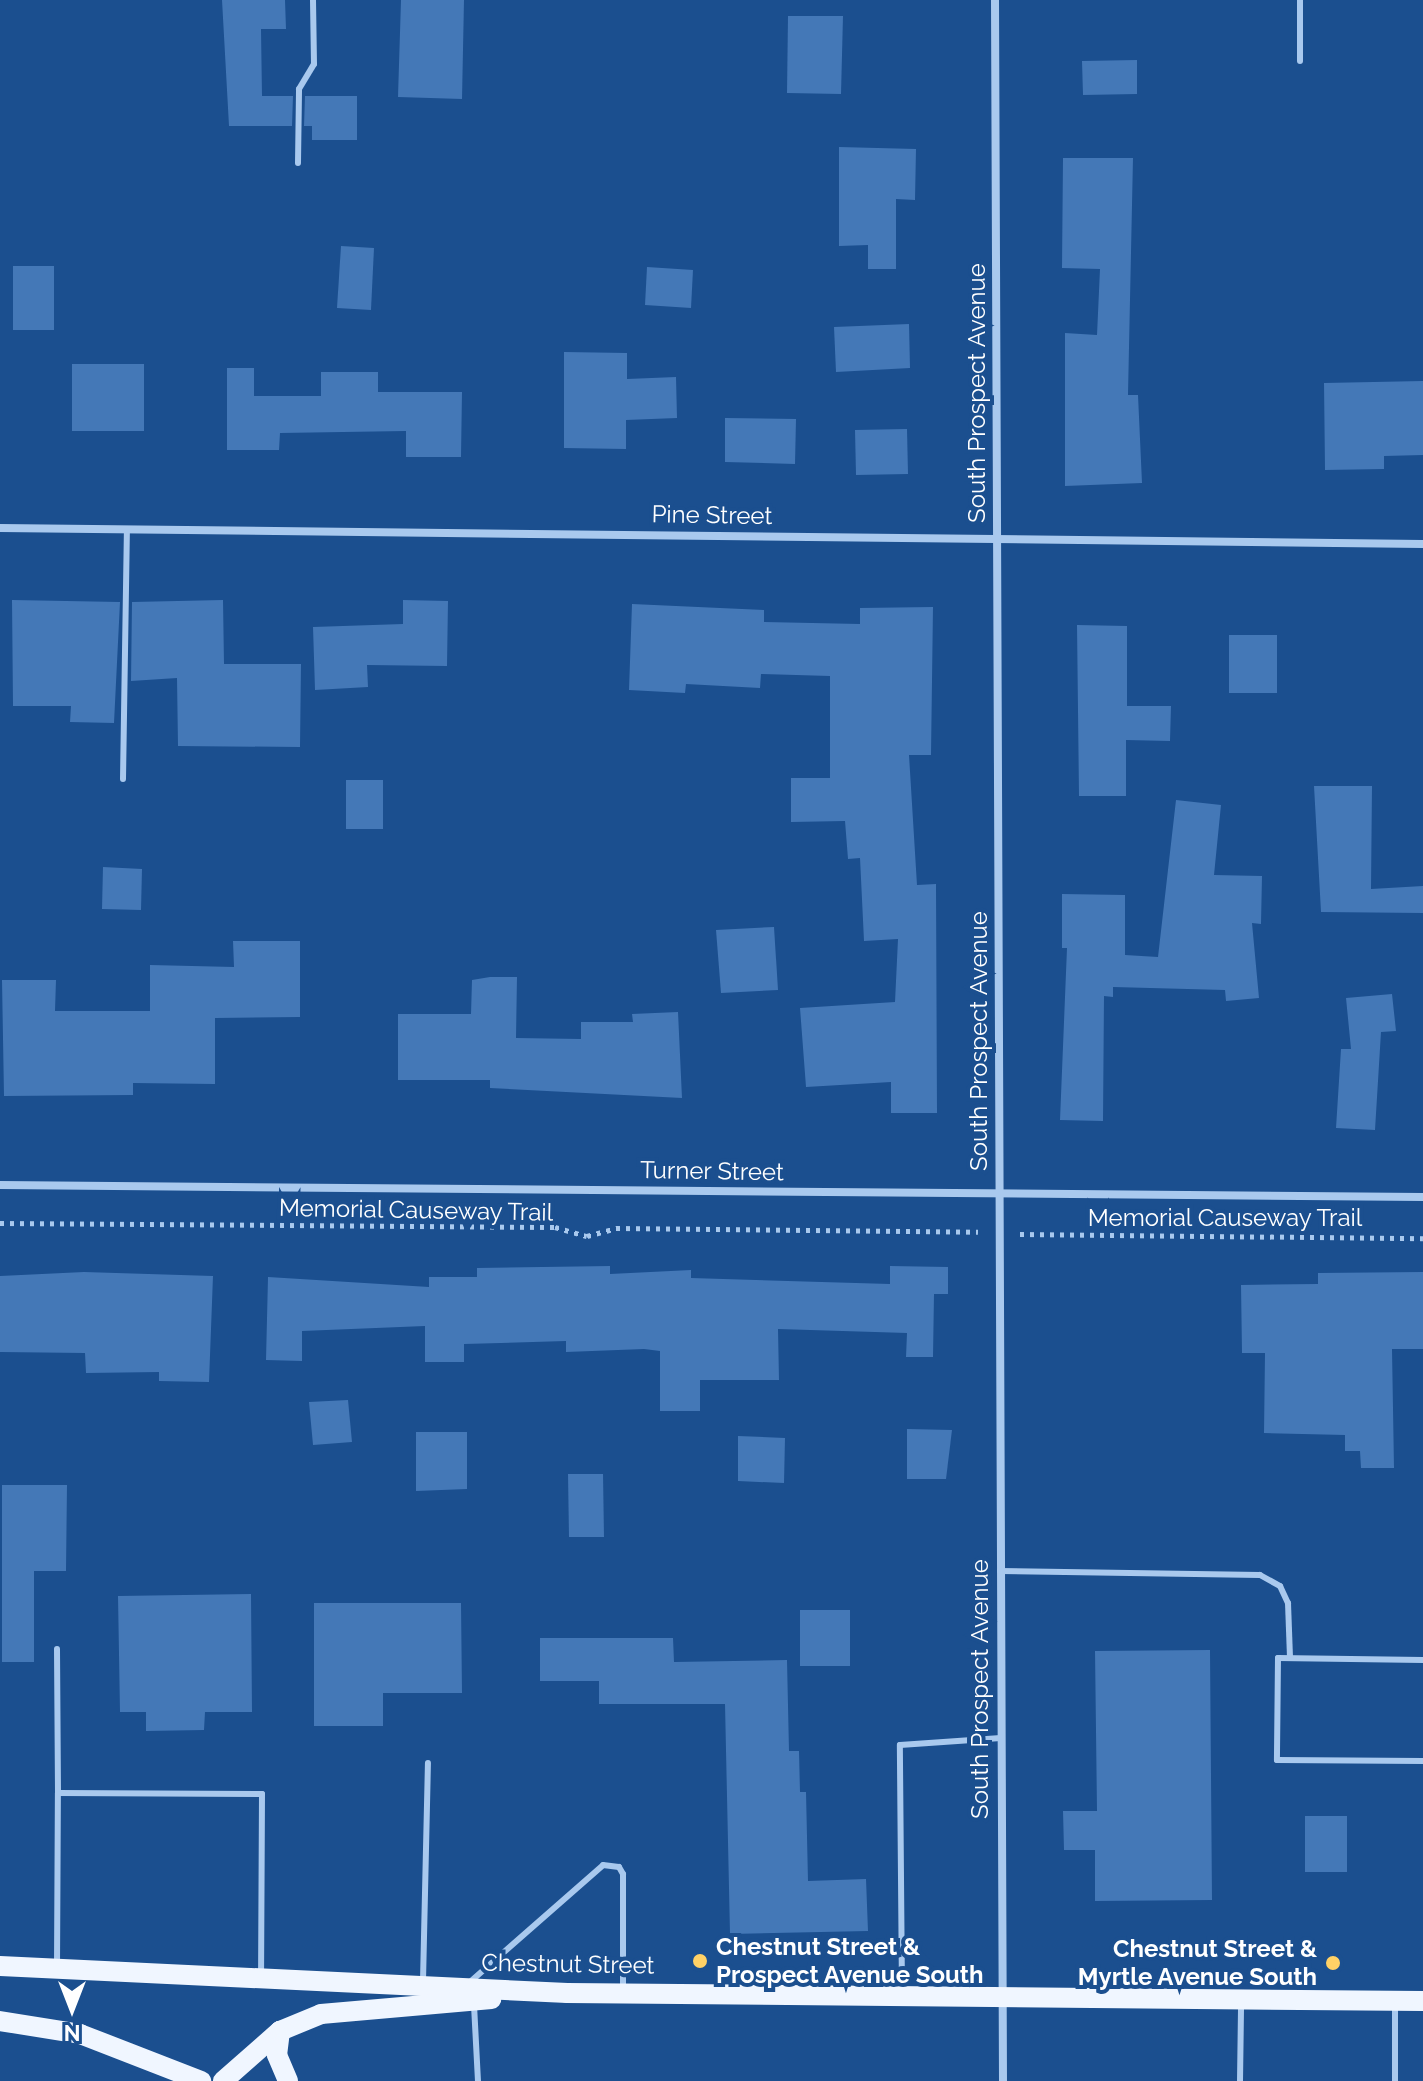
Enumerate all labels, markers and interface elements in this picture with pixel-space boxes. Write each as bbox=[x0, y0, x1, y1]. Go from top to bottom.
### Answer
street label: South Prospect Avenue bbox=[963, 263, 991, 523]
street label: Pine Street bbox=[651, 500, 773, 530]
street label: South Prospect Avenue bbox=[965, 911, 993, 1171]
street label: Turner Street bbox=[640, 1155, 784, 1187]
street label: Memorial Causeway Trail bbox=[278, 1193, 554, 1227]
street label: Memorial Causeway Trail bbox=[1087, 1204, 1363, 1232]
street label: South Prospect Avenue bbox=[966, 1559, 994, 1819]
place label: Chestnut Street & Prospect Avenue South bbox=[716, 1933, 984, 1989]
place label: Chestnut Street & Myrtle Avenue South bbox=[1077, 1935, 1317, 1991]
street label: Chestnut Street bbox=[481, 1948, 655, 1980]
marker: Chestnut Street & Prospect Avenue South bbox=[691, 1952, 709, 1970]
marker: Chestnut Street & Myrtle Avenue South bbox=[1324, 1954, 1342, 1972]
north arrow bbox=[32, 1969, 112, 2049]
text: N bbox=[64, 2020, 80, 2046]

